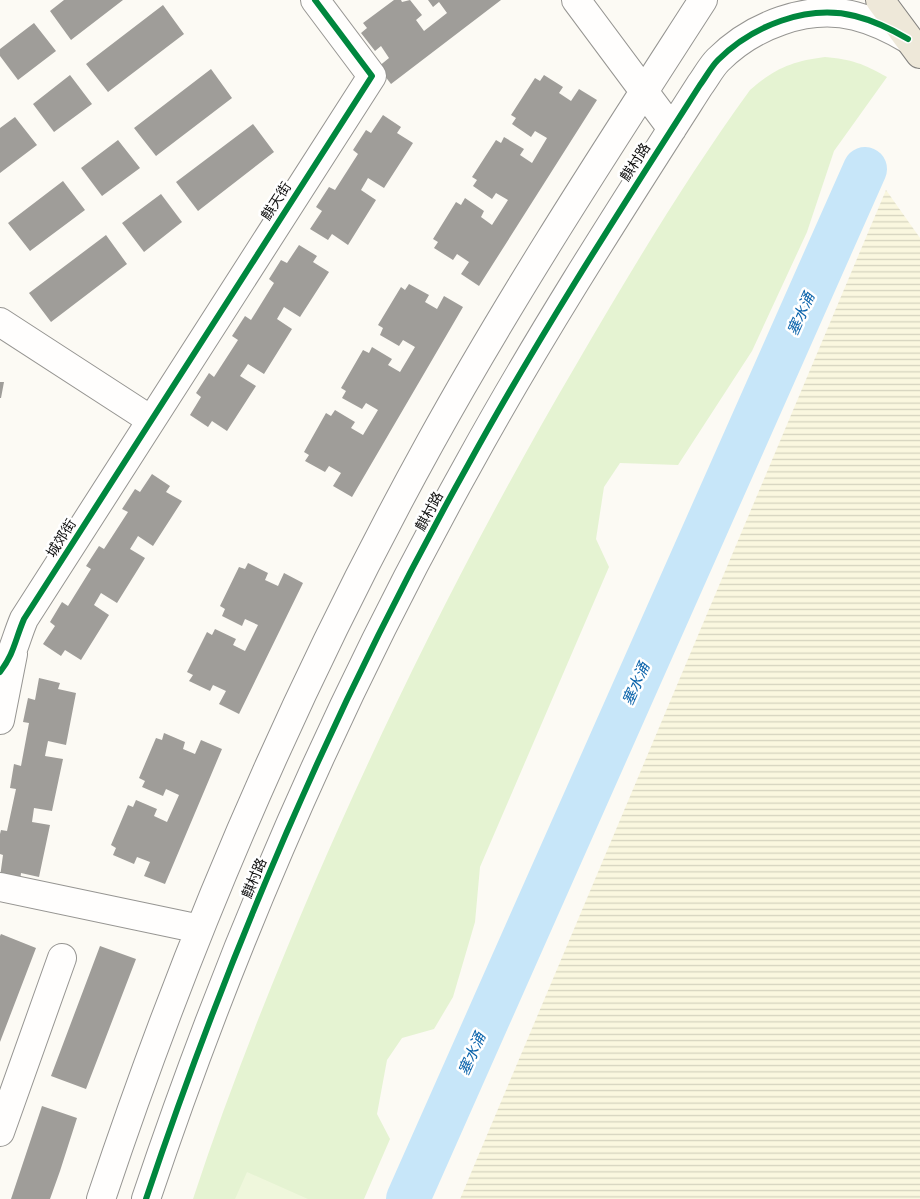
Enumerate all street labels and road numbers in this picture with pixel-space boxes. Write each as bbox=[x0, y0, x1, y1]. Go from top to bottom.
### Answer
street label: 麒村路 bbox=[615, 139, 654, 185]
street label: 麒天街 bbox=[256, 178, 295, 224]
street label: 麒村路 bbox=[410, 488, 447, 534]
street label: 城郊街 bbox=[41, 515, 80, 561]
street label: 麒村路 bbox=[237, 855, 270, 901]

